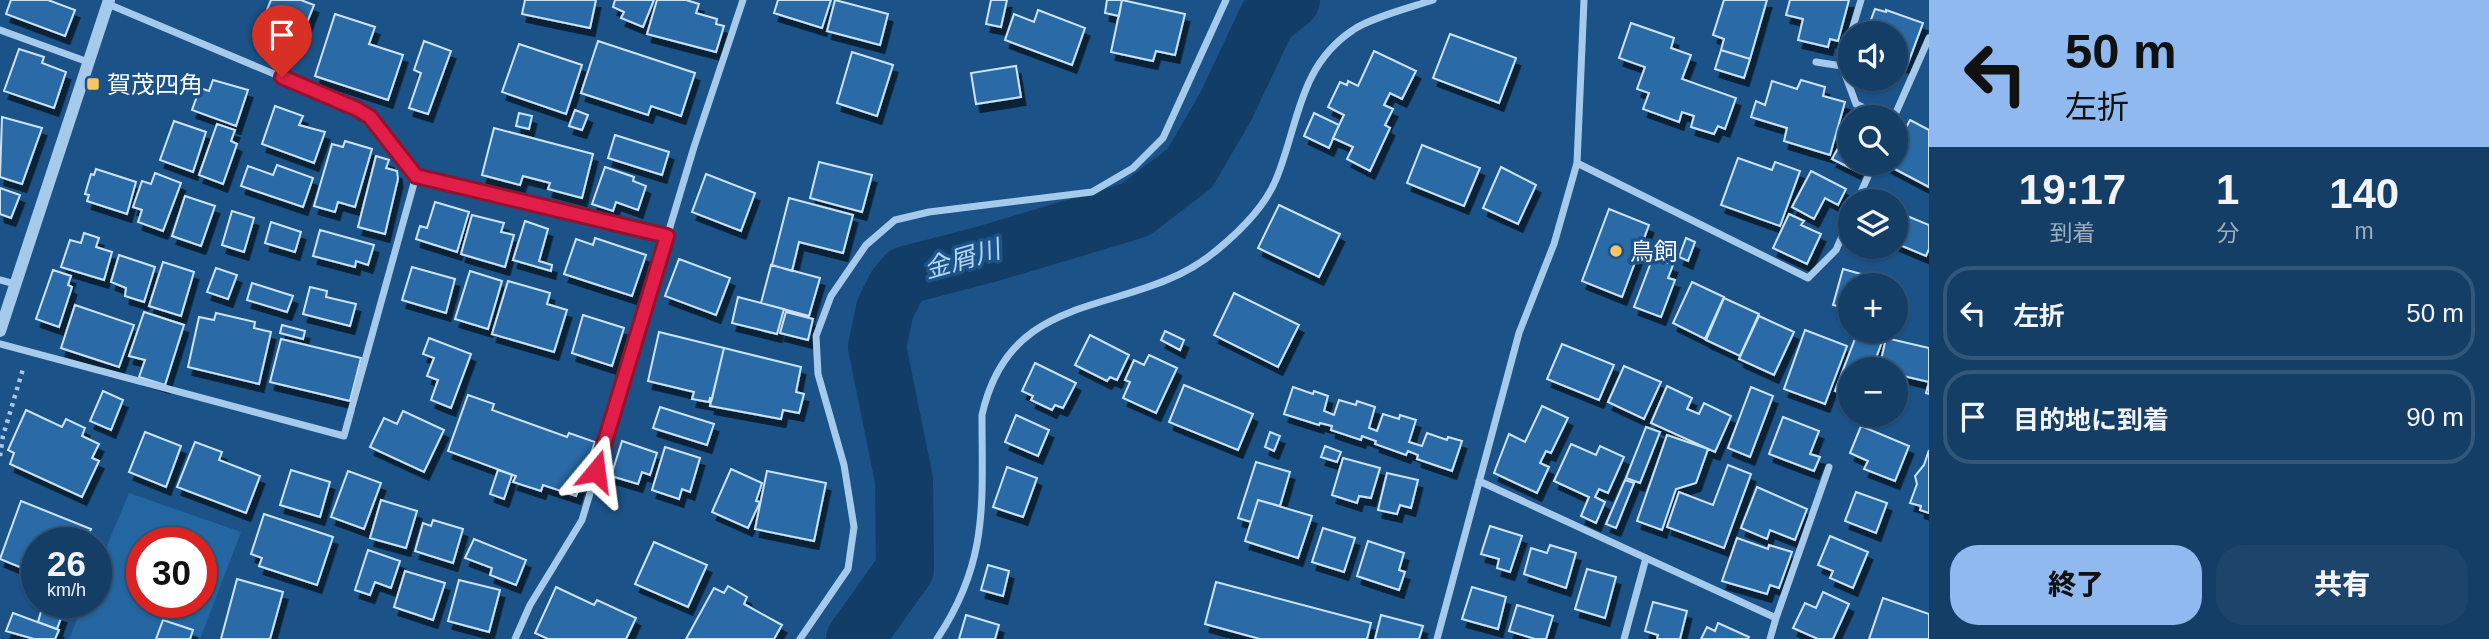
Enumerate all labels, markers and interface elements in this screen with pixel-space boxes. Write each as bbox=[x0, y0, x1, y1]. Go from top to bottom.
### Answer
pin bbox=[252, 5, 312, 77]
icon: arrive bbox=[263, 16, 301, 54]
map controls bbox=[1838, 21, 1908, 427]
button: sound bbox=[1838, 21, 1908, 91]
text: 50 m bbox=[2065, 24, 2177, 78]
icon: left bbox=[1950, 28, 2041, 119]
place label: 賀茂四角 bbox=[107, 71, 203, 98]
marker: 賀茂四角 bbox=[85, 76, 101, 92]
text: 左折 bbox=[2065, 89, 2129, 125]
button: search bbox=[1838, 105, 1908, 175]
text: 19:17 bbox=[2019, 166, 2126, 213]
text: 1 bbox=[2216, 166, 2239, 213]
text: 140 bbox=[2329, 170, 2399, 217]
button: layers bbox=[1838, 189, 1908, 259]
text: m bbox=[2355, 218, 2374, 244]
text: 到着 bbox=[2049, 220, 2095, 246]
text: 分 bbox=[2216, 220, 2239, 246]
water label: 金屑川 bbox=[920, 233, 1007, 284]
place label: 鳥飼 bbox=[1630, 238, 1678, 265]
marker: 鳥飼 bbox=[1608, 243, 1624, 259]
button: + bbox=[1838, 273, 1908, 343]
icon: left bbox=[1954, 294, 1992, 332]
text: 50 m bbox=[2406, 298, 2464, 328]
text: 左折 bbox=[2013, 301, 2065, 331]
button: − bbox=[1838, 357, 1908, 427]
icon: arrive bbox=[1954, 398, 1992, 436]
text: 90 m bbox=[2406, 402, 2464, 432]
text: 目的地に到着 bbox=[2013, 405, 2169, 435]
position arrow bbox=[559, 434, 633, 508]
speed limit sign: 30 bbox=[126, 527, 217, 618]
text: 26 bbox=[47, 544, 86, 583]
button: 終了 bbox=[1950, 545, 2202, 625]
button: 共有 bbox=[2216, 545, 2468, 625]
text: km/h bbox=[47, 580, 86, 600]

